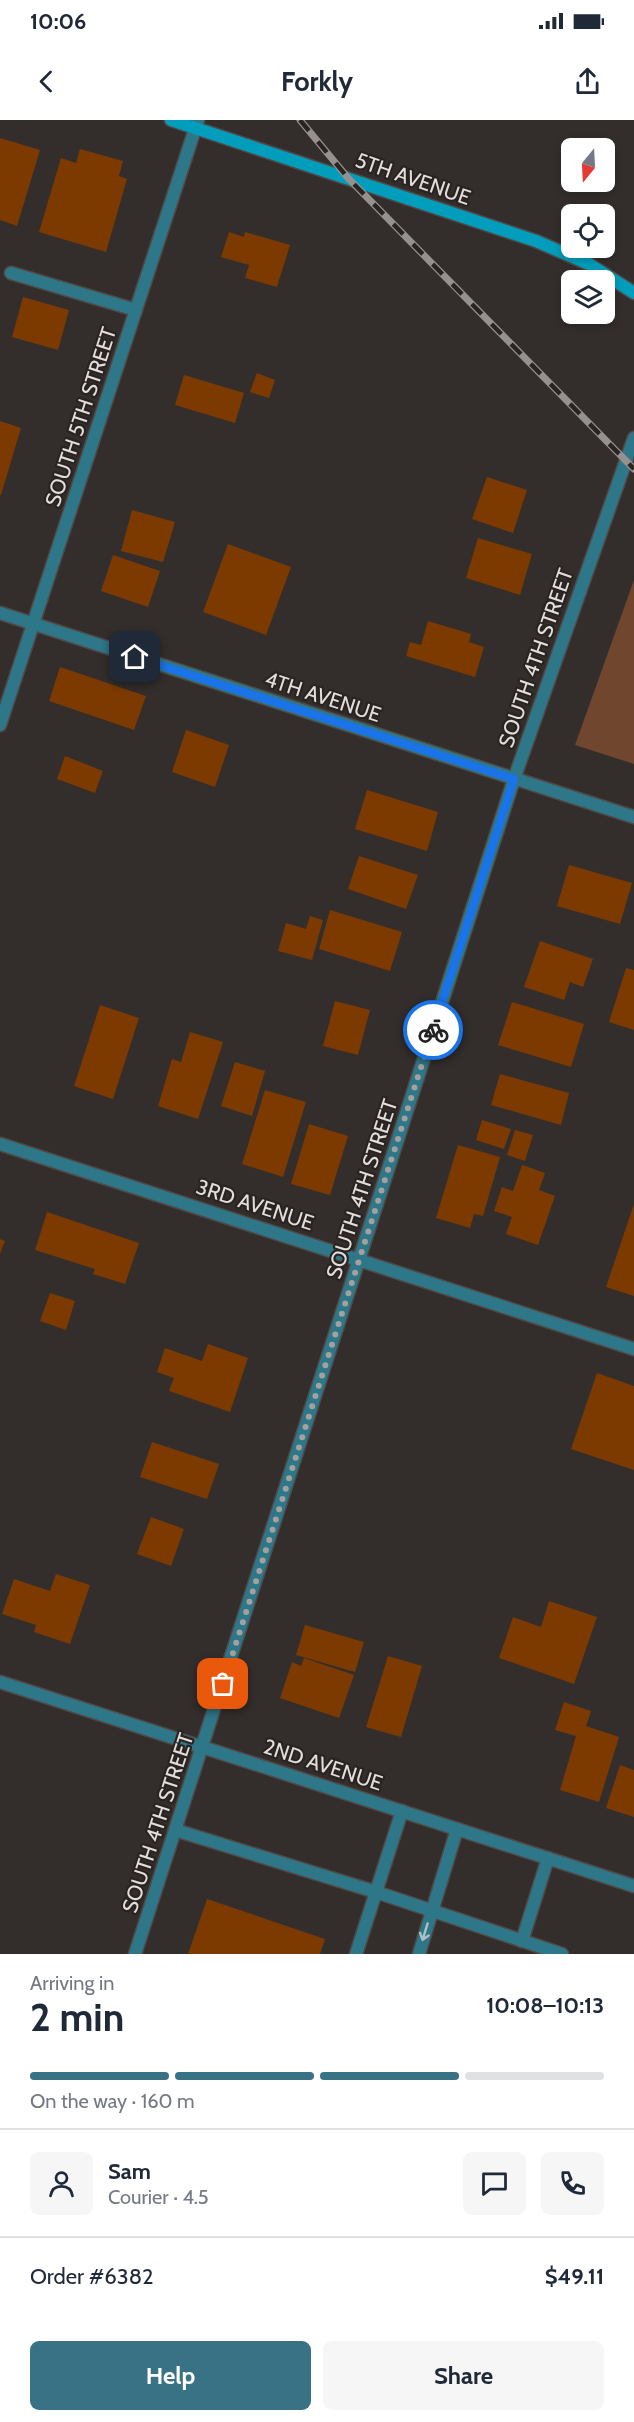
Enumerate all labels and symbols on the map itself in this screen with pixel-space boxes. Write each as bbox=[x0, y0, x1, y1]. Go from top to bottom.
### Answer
north arrow bbox=[561, 138, 615, 192]
street label: 5TH AVENUE bbox=[352, 147, 474, 210]
street label: SOUTH 5TH STREET bbox=[40, 324, 121, 510]
street label: SOUTH 4TH STREET bbox=[493, 565, 578, 751]
pin bbox=[109, 631, 160, 682]
street label: 4TH AVENUE bbox=[262, 666, 384, 727]
courier bbox=[403, 1000, 463, 1060]
street label: SOUTH 4TH STREET bbox=[321, 1096, 402, 1282]
street label: 3RD AVENUE bbox=[193, 1174, 317, 1235]
pin bbox=[197, 1658, 248, 1709]
street label: SOUTH 4TH STREET bbox=[117, 1730, 198, 1916]
street label: 2ND AVENUE bbox=[260, 1734, 386, 1796]
one-way arrow bbox=[419, 1922, 430, 1941]

